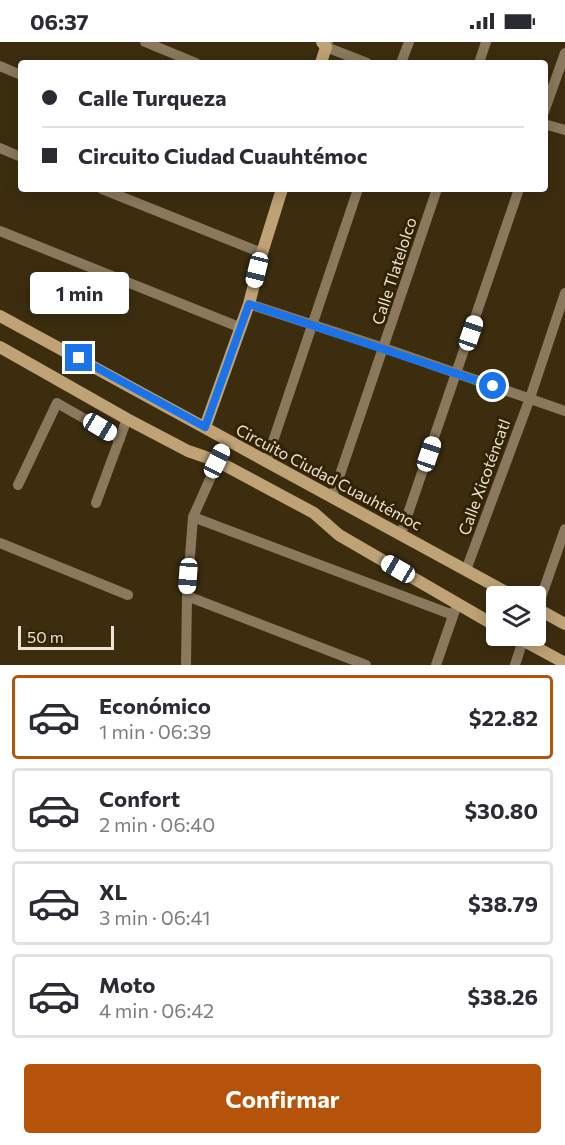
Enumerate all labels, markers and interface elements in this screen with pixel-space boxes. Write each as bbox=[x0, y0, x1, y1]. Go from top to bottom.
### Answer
text: 06:37 bbox=[30, 8, 89, 35]
text: Calle Turqueza bbox=[78, 84, 227, 111]
text: Circuito Ciudad Cuauhtémoc bbox=[78, 142, 367, 169]
street label: Calle Tlatelolco bbox=[367, 215, 420, 327]
car bbox=[244, 250, 270, 290]
callout: 1 min bbox=[29, 271, 128, 313]
text: 1 min bbox=[56, 281, 103, 305]
car bbox=[457, 313, 485, 353]
route end bbox=[65, 344, 92, 371]
route start bbox=[479, 372, 506, 399]
car bbox=[80, 410, 120, 444]
street label: Calle Xicoténcatl bbox=[454, 416, 513, 538]
street label: Circuito Ciudad Cuauhtémoc bbox=[233, 419, 426, 534]
car bbox=[415, 434, 443, 474]
car bbox=[201, 441, 233, 481]
car bbox=[378, 552, 418, 586]
car bbox=[178, 557, 198, 595]
map controls bbox=[486, 586, 546, 646]
button: layers bbox=[486, 586, 546, 646]
scale bar bbox=[18, 623, 114, 650]
text: 50 m bbox=[27, 627, 64, 646]
icon: car bbox=[27, 690, 81, 744]
text: Económico bbox=[99, 692, 211, 719]
text: $22.82 bbox=[469, 704, 538, 731]
text: 1 min · 06:39 bbox=[99, 719, 211, 743]
icon: car bbox=[27, 783, 81, 837]
text: Confort bbox=[99, 785, 180, 812]
text: $30.80 bbox=[464, 797, 538, 824]
text: 2 min · 06:40 bbox=[99, 812, 215, 836]
icon: car bbox=[27, 876, 81, 930]
text: XL bbox=[99, 878, 127, 905]
text: $38.79 bbox=[468, 890, 538, 917]
text: 3 min · 06:41 bbox=[99, 905, 211, 929]
icon: car bbox=[27, 969, 81, 1023]
text: Moto bbox=[99, 971, 155, 998]
text: $38.26 bbox=[467, 983, 538, 1010]
text: 4 min · 06:42 bbox=[99, 998, 214, 1022]
button: Confirmar bbox=[24, 1064, 541, 1133]

